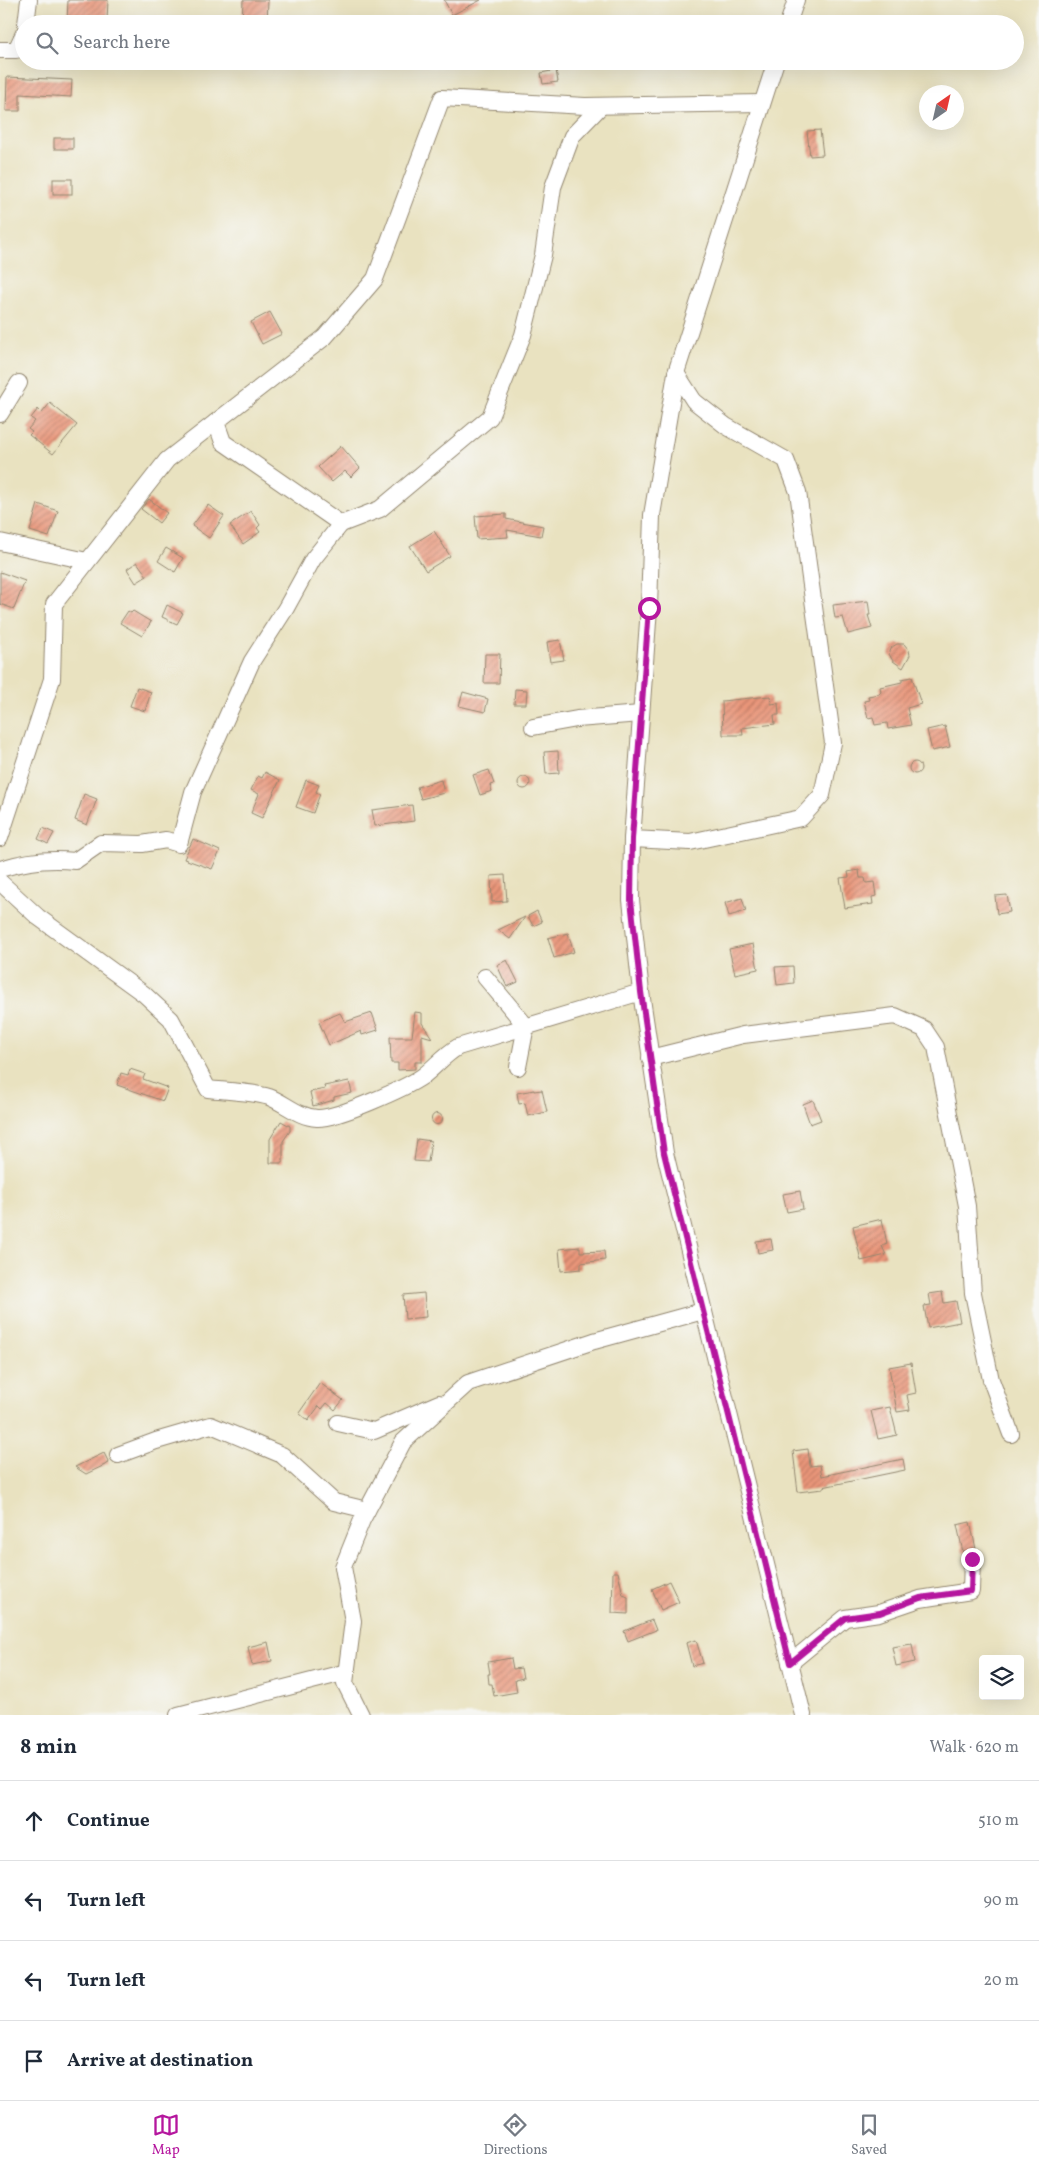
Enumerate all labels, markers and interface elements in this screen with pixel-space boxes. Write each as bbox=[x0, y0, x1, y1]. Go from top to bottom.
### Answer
search box bbox=[15, 15, 1024, 70]
icon: search bbox=[33, 29, 61, 57]
text: Search here bbox=[73, 30, 170, 56]
north arrow bbox=[919, 85, 964, 130]
route start bbox=[638, 597, 661, 620]
route end bbox=[961, 1548, 984, 1571]
map controls bbox=[979, 1655, 1024, 1700]
button: layers bbox=[979, 1655, 1024, 1700]
text: 8 min bbox=[20, 1733, 77, 1762]
text: Walk · 620 m bbox=[930, 1737, 1019, 1759]
icon: ahead bbox=[20, 1807, 48, 1835]
text: Continue bbox=[67, 1808, 150, 1834]
text: 510 m bbox=[978, 1810, 1019, 1832]
icon: left bbox=[20, 1887, 48, 1915]
text: Turn left bbox=[67, 1888, 146, 1914]
text: 90 m bbox=[983, 1890, 1019, 1912]
icon: left bbox=[20, 1967, 48, 1995]
text: Turn left bbox=[67, 1968, 146, 1994]
text: 20 m bbox=[984, 1970, 1019, 1992]
icon: arrive bbox=[20, 2047, 48, 2075]
text: Arrive at destination bbox=[67, 2048, 253, 2074]
tab: Map bbox=[152, 2111, 180, 2160]
tab: Directions bbox=[483, 2111, 548, 2160]
tab: Saved bbox=[851, 2111, 887, 2160]

